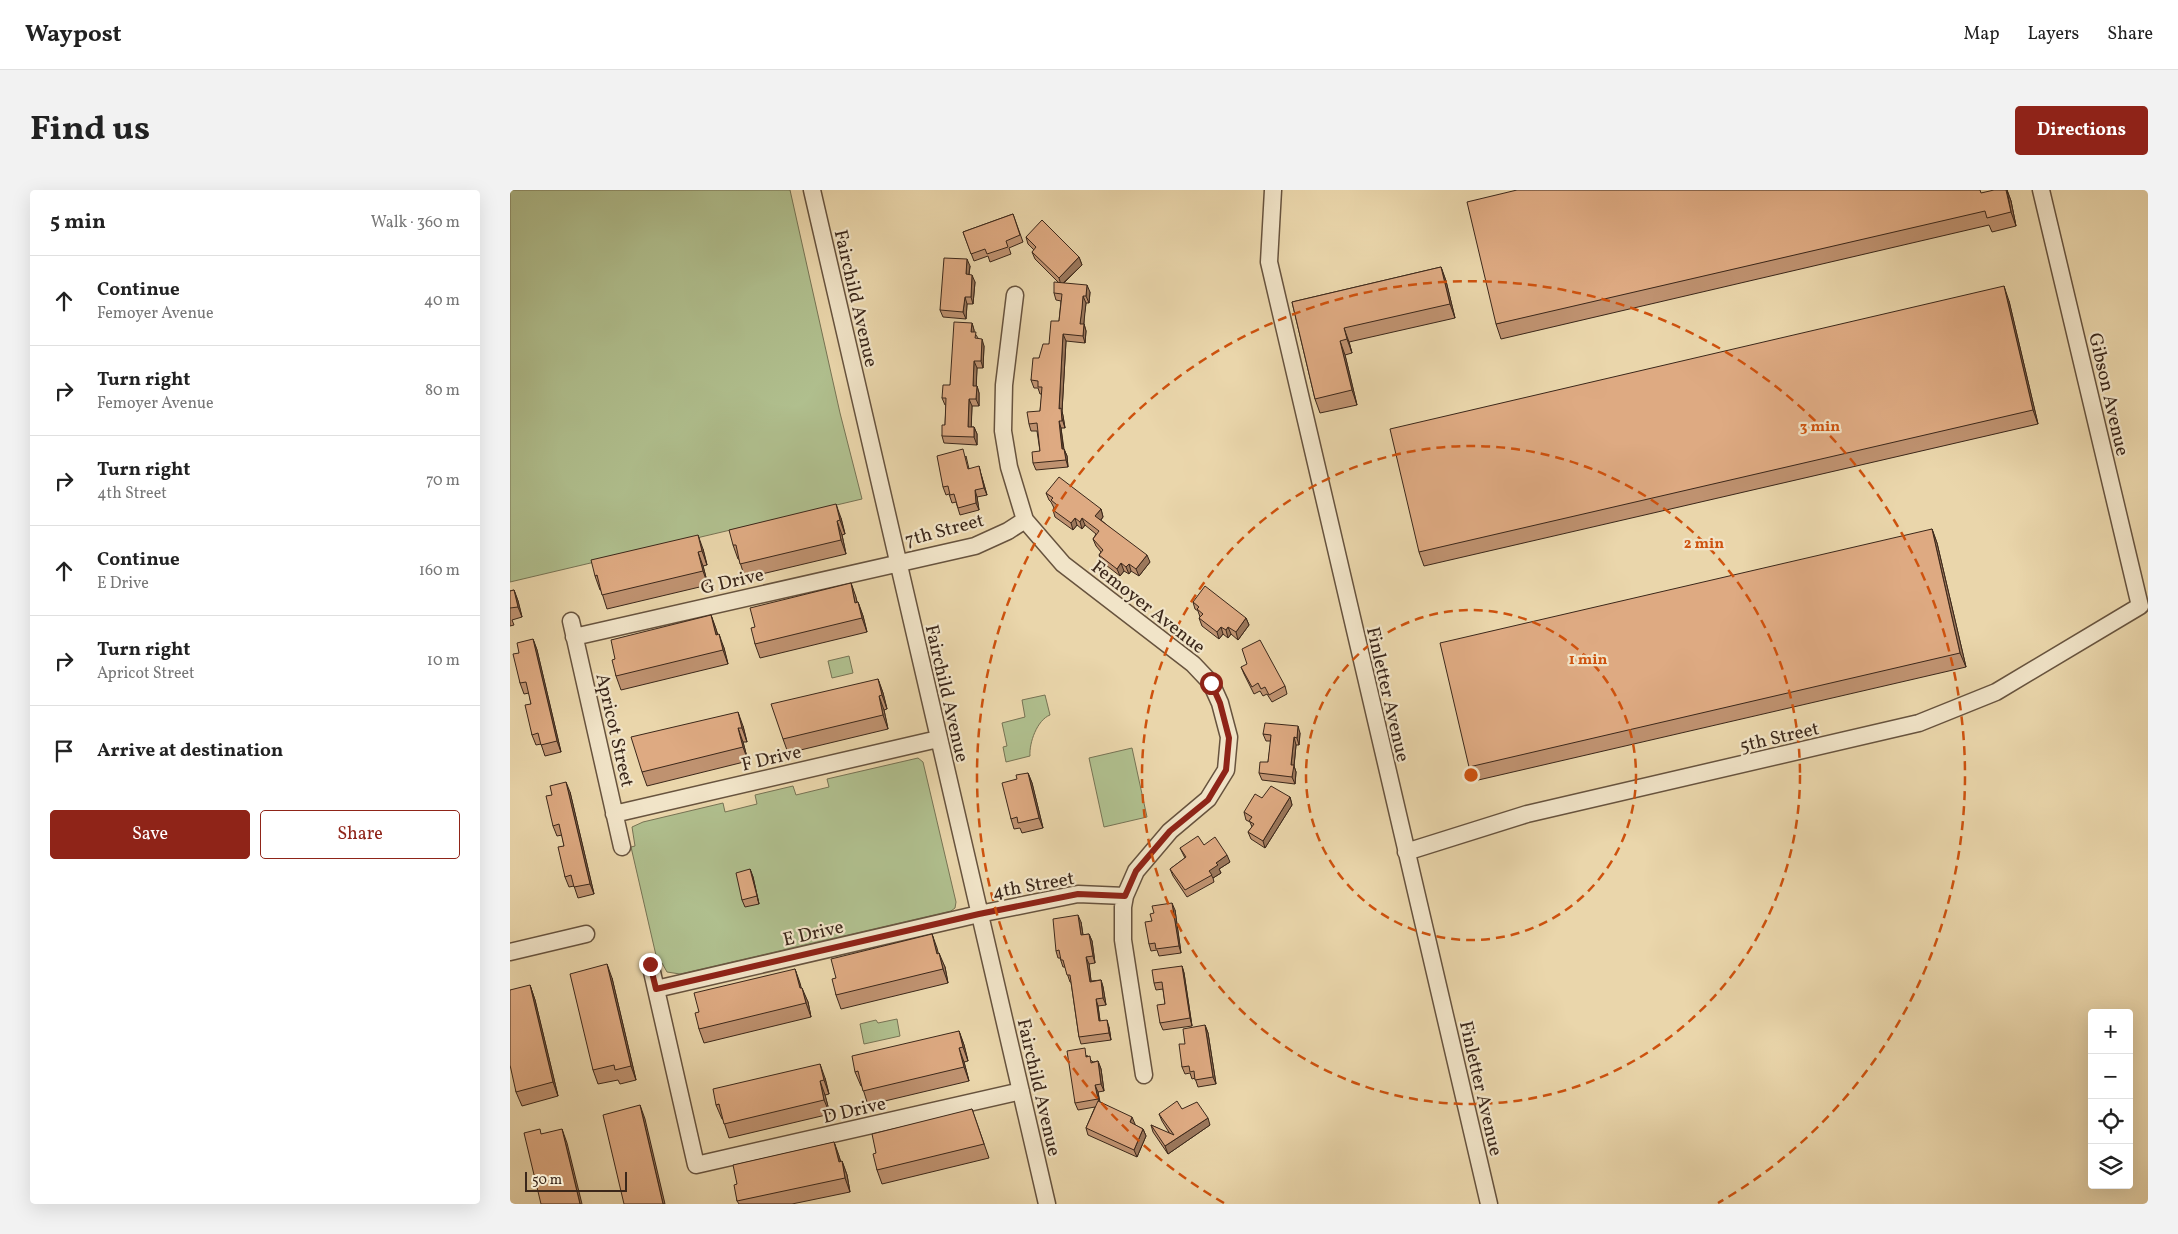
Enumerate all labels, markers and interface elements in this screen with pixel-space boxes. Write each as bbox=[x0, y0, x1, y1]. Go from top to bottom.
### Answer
text: Waypost bbox=[25, 18, 122, 52]
text: Map bbox=[1963, 22, 1999, 47]
text: Layers bbox=[2027, 22, 2079, 47]
text: Share bbox=[2107, 22, 2153, 47]
text: Find us bbox=[30, 106, 150, 154]
button: Directions bbox=[2015, 106, 2148, 155]
text: 5 min bbox=[50, 208, 106, 237]
text: Walk · 360 m bbox=[371, 212, 460, 234]
street label: Fairchild Avenue bbox=[827, 227, 883, 370]
text: Continue bbox=[97, 277, 180, 303]
icon: ahead bbox=[50, 287, 78, 315]
text: 40 m bbox=[424, 290, 460, 312]
text: Femoyer Avenue bbox=[97, 303, 214, 325]
street label: Gibson Avenue bbox=[2081, 330, 2135, 459]
text: Turn right bbox=[97, 367, 190, 393]
icon: right bbox=[50, 377, 78, 405]
text: 80 m bbox=[425, 380, 460, 402]
text: Femoyer Avenue bbox=[97, 393, 214, 415]
text: 3 min bbox=[1800, 417, 1840, 438]
text: Turn right bbox=[97, 457, 190, 483]
icon: right bbox=[50, 467, 78, 495]
text: 70 m bbox=[426, 470, 460, 492]
text: 4th Street bbox=[97, 483, 167, 505]
street label: 7th Street bbox=[902, 508, 987, 554]
text: 2 min bbox=[1684, 534, 1724, 555]
text: Continue bbox=[97, 547, 180, 573]
street label: Femoyer Avenue bbox=[1085, 555, 1210, 660]
icon: ahead bbox=[50, 557, 78, 585]
text: 160 m bbox=[419, 560, 460, 582]
street label: G Drive bbox=[698, 562, 767, 602]
text: E Drive bbox=[97, 573, 149, 595]
street label: Fairchild Avenue bbox=[918, 622, 974, 765]
street label: Finletter Avenue bbox=[1359, 624, 1415, 764]
text: Turn right bbox=[97, 637, 190, 663]
icon: right bbox=[50, 647, 78, 675]
text: 10 m bbox=[427, 650, 460, 672]
text: 1 min bbox=[1569, 650, 1607, 671]
text: Apricot Street bbox=[97, 663, 195, 685]
street label: Apricot Street bbox=[588, 671, 640, 790]
route start bbox=[1200, 672, 1223, 695]
street label: 5th Street bbox=[1737, 716, 1822, 760]
icon: arrive bbox=[50, 737, 78, 765]
text: Arrive at destination bbox=[97, 738, 283, 764]
street label: F Drive bbox=[739, 739, 804, 778]
centre of rings bbox=[1462, 766, 1480, 784]
button: Save bbox=[50, 810, 250, 859]
button: Share bbox=[260, 810, 460, 859]
street label: 4th Street bbox=[990, 866, 1077, 906]
street label: E Drive bbox=[781, 914, 846, 954]
route end bbox=[639, 953, 662, 976]
map controls bbox=[2088, 1009, 2133, 1189]
button: + bbox=[2088, 1009, 2133, 1054]
street label: Fairchild Avenue bbox=[1010, 1016, 1066, 1159]
street label: Finletter Avenue bbox=[1452, 1018, 1508, 1158]
button: − bbox=[2088, 1054, 2133, 1099]
street label: D Drive bbox=[820, 1091, 889, 1131]
button: locate bbox=[2088, 1099, 2133, 1144]
button: layers bbox=[2088, 1144, 2133, 1189]
scale bar bbox=[525, 1169, 628, 1192]
text: 50 m bbox=[532, 1171, 562, 1190]

